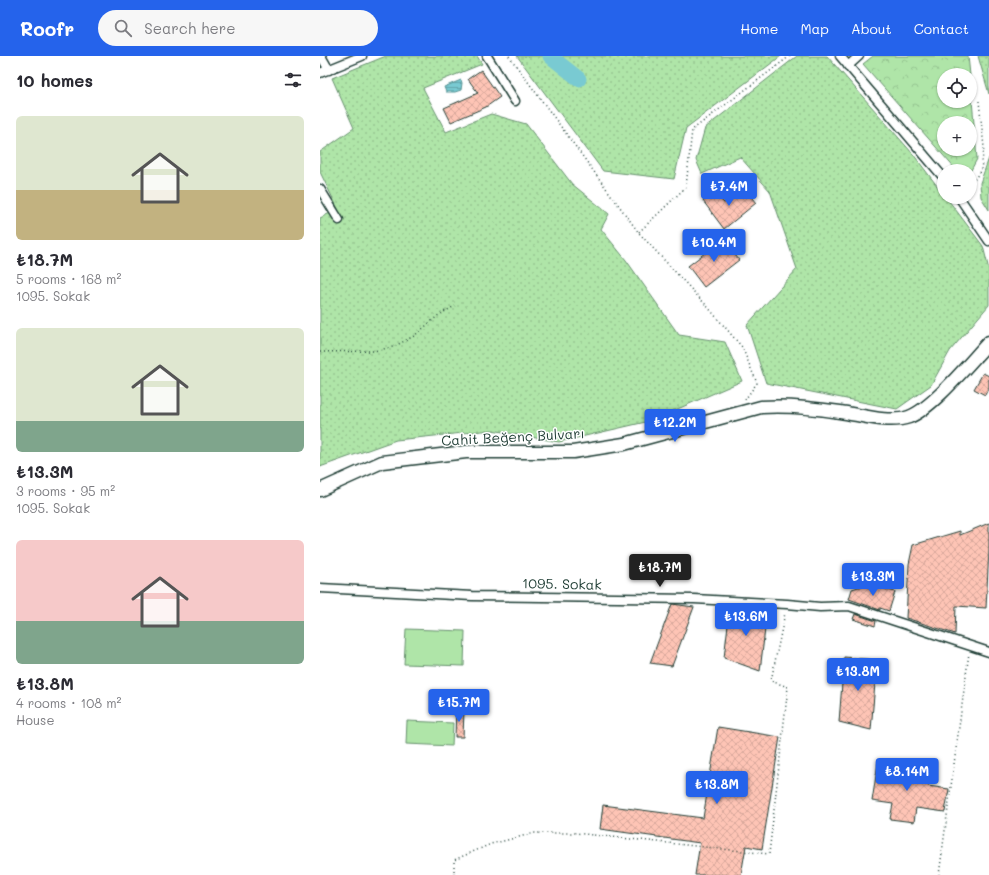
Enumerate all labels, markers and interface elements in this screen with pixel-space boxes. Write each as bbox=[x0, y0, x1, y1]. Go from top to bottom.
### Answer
search box bbox=[98, 10, 378, 46]
text: Roofr bbox=[20, 16, 74, 41]
icon: search bbox=[112, 17, 134, 39]
text: Search here bbox=[144, 18, 236, 38]
text: Home bbox=[740, 19, 778, 38]
text: Map bbox=[800, 19, 829, 38]
text: About bbox=[851, 19, 892, 38]
text: Contact bbox=[914, 19, 969, 38]
map controls bbox=[937, 68, 977, 204]
button: locate bbox=[937, 68, 977, 108]
text: 10 homes bbox=[16, 69, 93, 91]
icon: filters bbox=[282, 69, 304, 91]
button: + bbox=[937, 116, 977, 156]
icon: home bbox=[124, 142, 196, 214]
button: − bbox=[937, 164, 977, 204]
pin: ₺7.4M bbox=[701, 173, 757, 207]
text: ₺7.4M bbox=[710, 177, 748, 194]
pin: ₺10.4M bbox=[681, 229, 747, 263]
text: ₺10.4M bbox=[691, 233, 737, 250]
text: ₺18.7M bbox=[16, 248, 73, 270]
text: 5 rooms · 168 m² bbox=[16, 270, 121, 287]
text: 1095. Sokak bbox=[16, 287, 90, 304]
icon: home bbox=[124, 354, 196, 426]
pin: ₺12.2M bbox=[642, 409, 708, 443]
text: ₺12.2M bbox=[654, 413, 696, 430]
street label: Cahit Beğenç Bulvarı bbox=[441, 423, 585, 450]
text: ₺13.3M bbox=[16, 460, 74, 482]
text: 3 rooms · 95 m² bbox=[16, 482, 115, 499]
text: 1095. Sokak bbox=[16, 499, 90, 516]
pin: ₺18.7M bbox=[627, 554, 693, 588]
text: ₺18.7M bbox=[638, 558, 682, 575]
pin: ₺13.3M bbox=[840, 563, 906, 597]
icon: home bbox=[124, 566, 196, 638]
text: ₺13.3M bbox=[851, 567, 895, 584]
street label: 1095. Sokak bbox=[522, 573, 602, 594]
pin: ₺13.6M bbox=[713, 603, 779, 637]
text: ₺13.6M bbox=[724, 607, 768, 624]
pin: ₺13.8M bbox=[825, 658, 891, 692]
text: ₺13.8M bbox=[836, 662, 880, 679]
text: ₺13.8M bbox=[16, 672, 74, 694]
pin: ₺15.7M bbox=[426, 689, 492, 723]
text: ₺15.7M bbox=[437, 693, 481, 710]
text: 4 rooms · 108 m² bbox=[16, 694, 122, 711]
text: House bbox=[16, 711, 54, 728]
pin: ₺8.14M bbox=[874, 758, 940, 792]
text: ₺8.14M bbox=[885, 762, 929, 779]
pin: ₺13.8M bbox=[684, 771, 750, 805]
text: ₺13.8M bbox=[695, 775, 739, 792]

